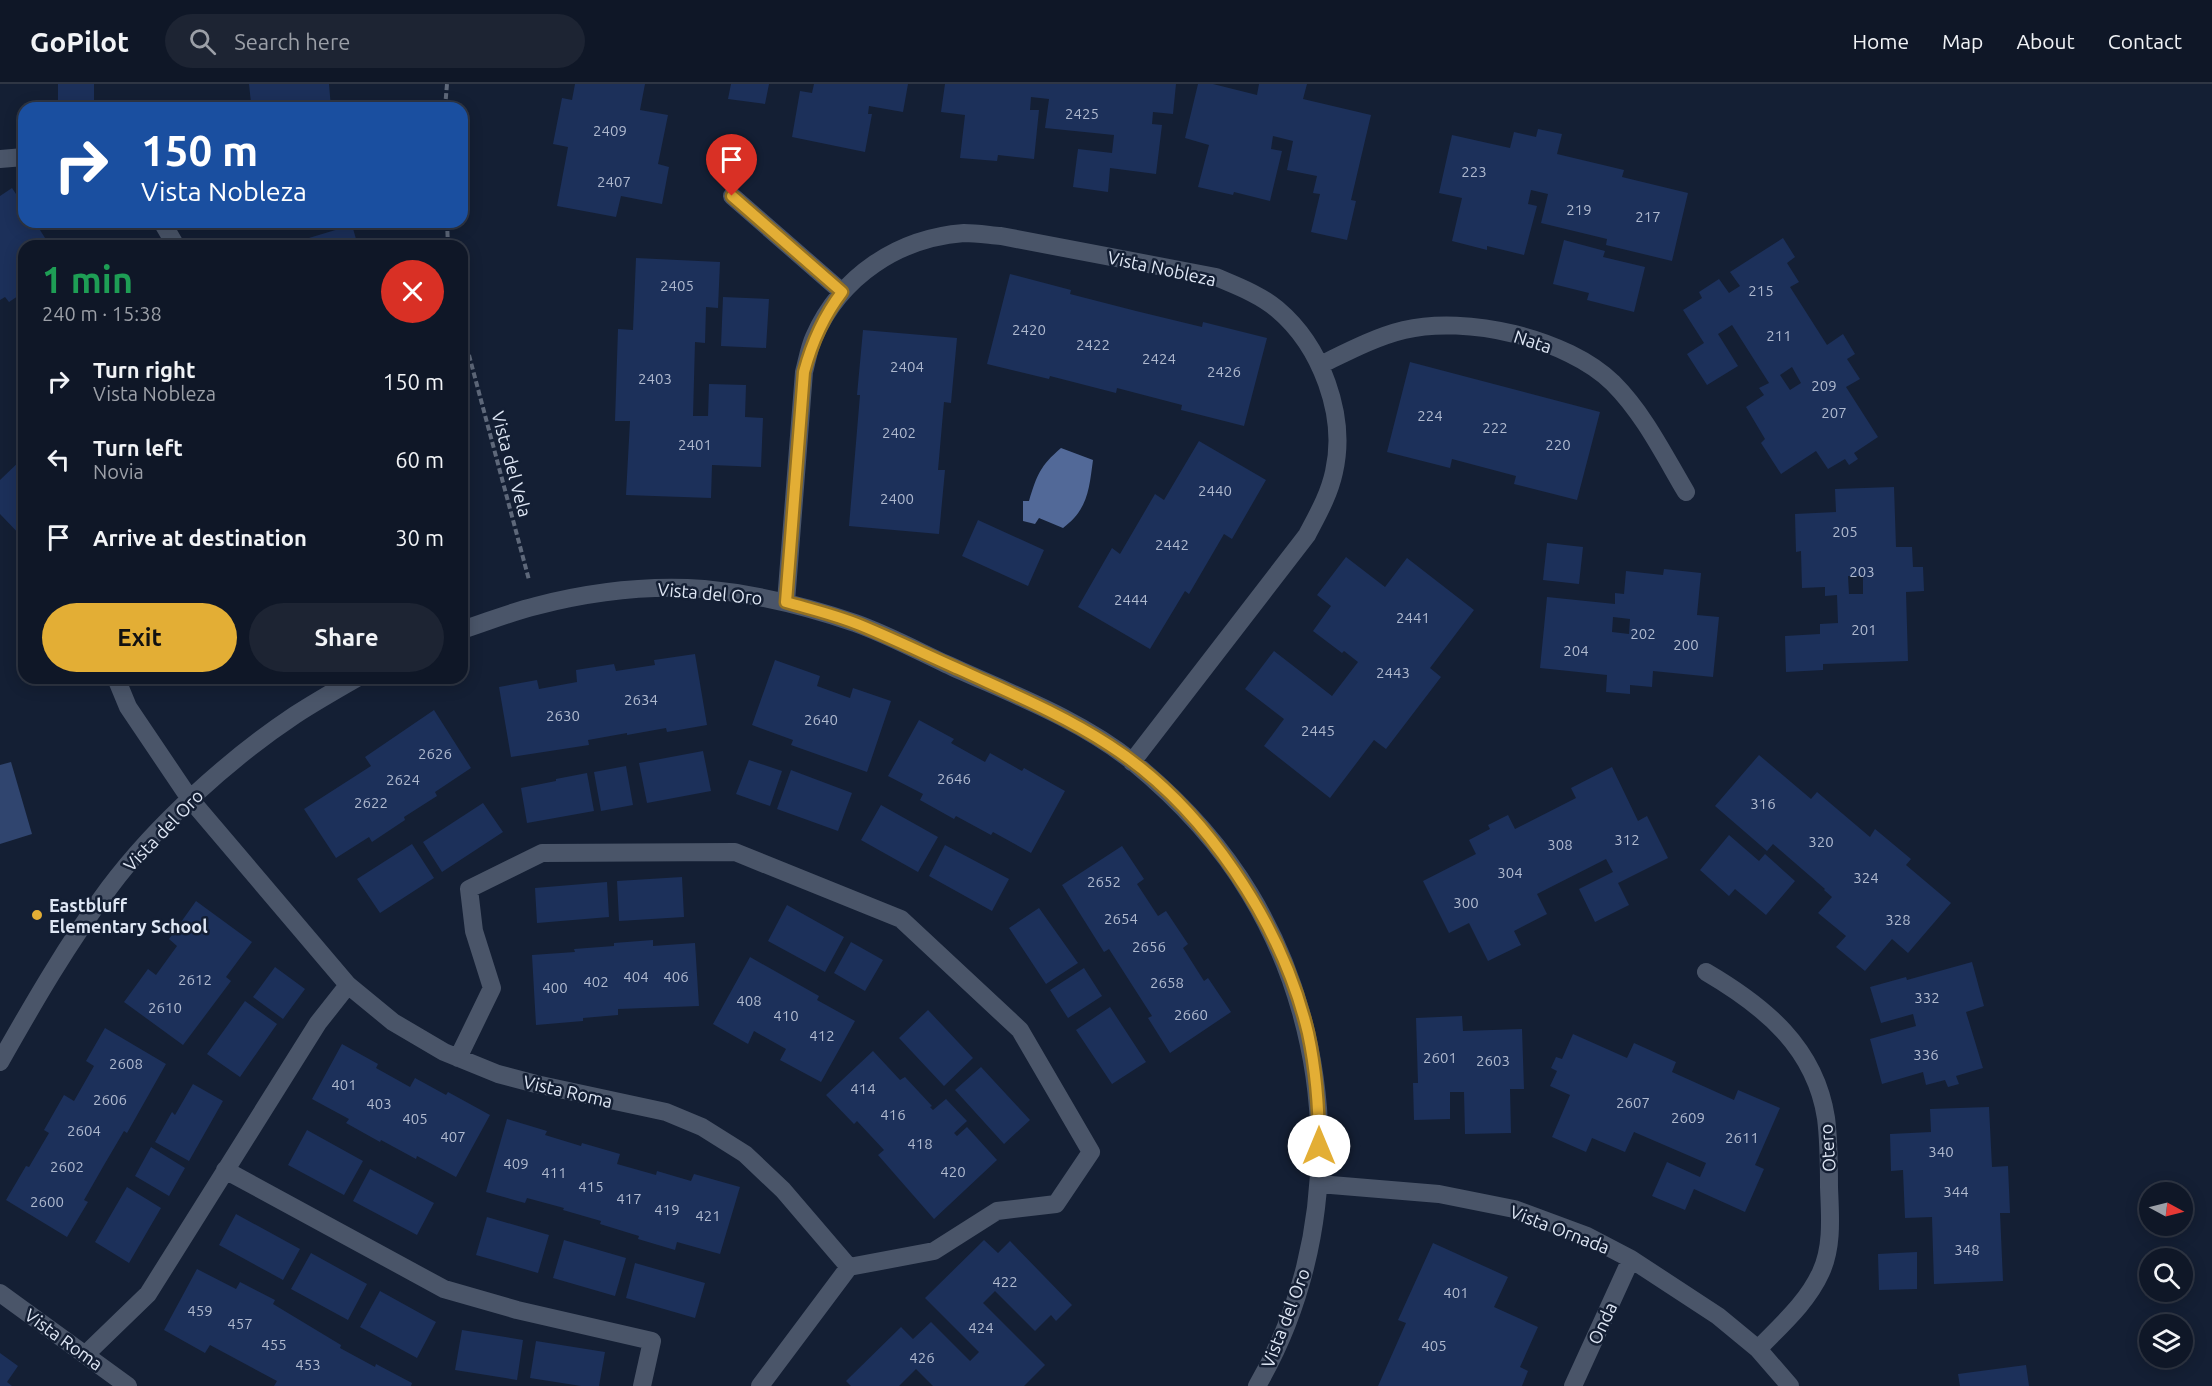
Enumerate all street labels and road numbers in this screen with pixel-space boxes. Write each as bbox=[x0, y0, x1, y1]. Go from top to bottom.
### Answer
street label: Vista Nobleza bbox=[1106, 247, 1218, 289]
street label: Nata bbox=[1512, 326, 1554, 356]
street label: Vista del Vela bbox=[488, 409, 536, 519]
street label: Vista del Oro bbox=[657, 578, 763, 608]
street label: Vista del Oro bbox=[119, 785, 207, 875]
street label: Vista Roma bbox=[521, 1071, 615, 1111]
street label: Otero bbox=[1815, 1123, 1839, 1173]
street label: Vista Ornada bbox=[1508, 1201, 1612, 1257]
street label: Vista del Oro bbox=[1257, 1265, 1313, 1371]
street label: Onda bbox=[1584, 1299, 1620, 1347]
street label: Vista Roma bbox=[21, 1304, 107, 1374]

